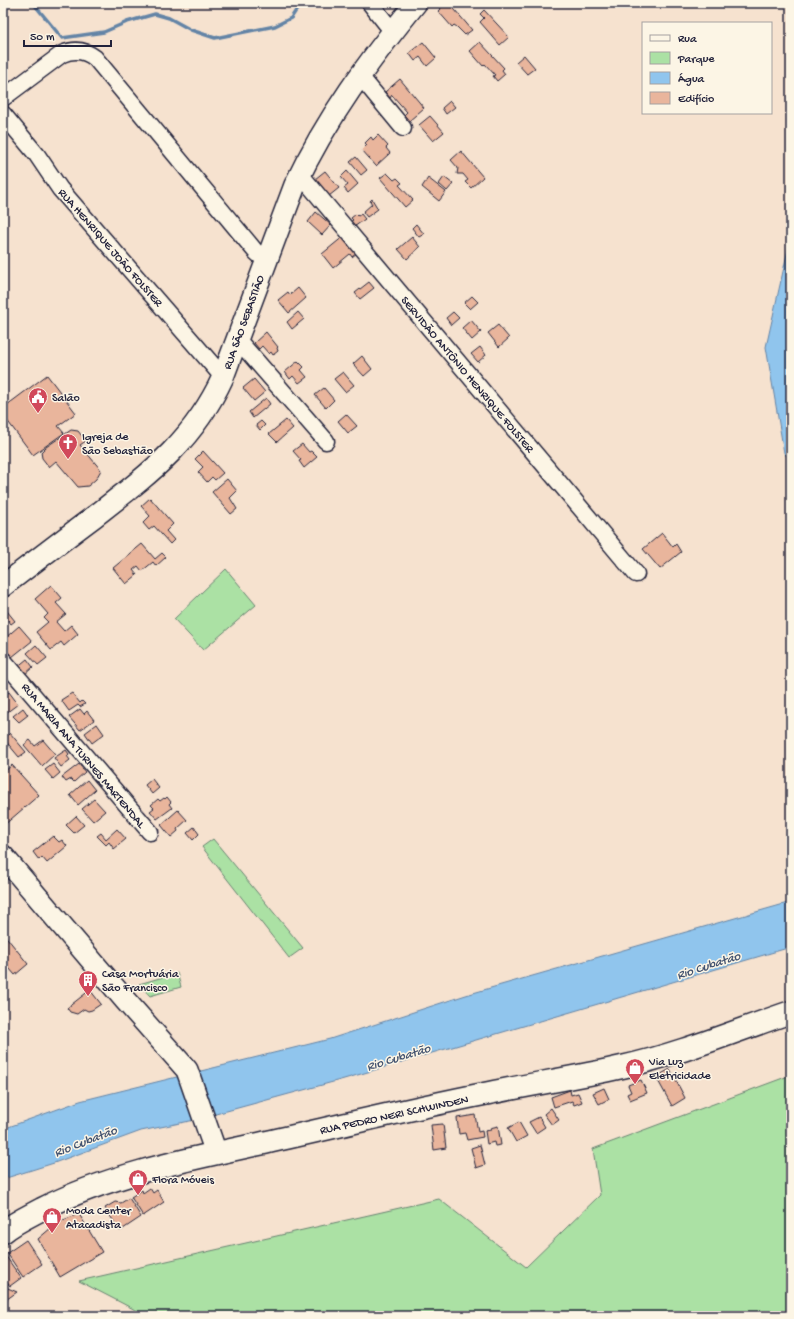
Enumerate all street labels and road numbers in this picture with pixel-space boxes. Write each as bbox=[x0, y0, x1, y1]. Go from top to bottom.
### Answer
street label: RUA HENRIQUE JOÃO FOLSTER bbox=[54, 186, 165, 311]
street label: RUA SÃO SEBASTIÃO bbox=[221, 274, 268, 372]
street label: SERVIDÃO ANTÔNIO HENRIQUE FOLSTER bbox=[397, 294, 536, 457]
street label: RUA MARIA ANA TURNES MARTENDAL bbox=[18, 681, 148, 832]
street label: RUA PEDRO NERI SCHWINDEN bbox=[319, 1093, 470, 1139]

